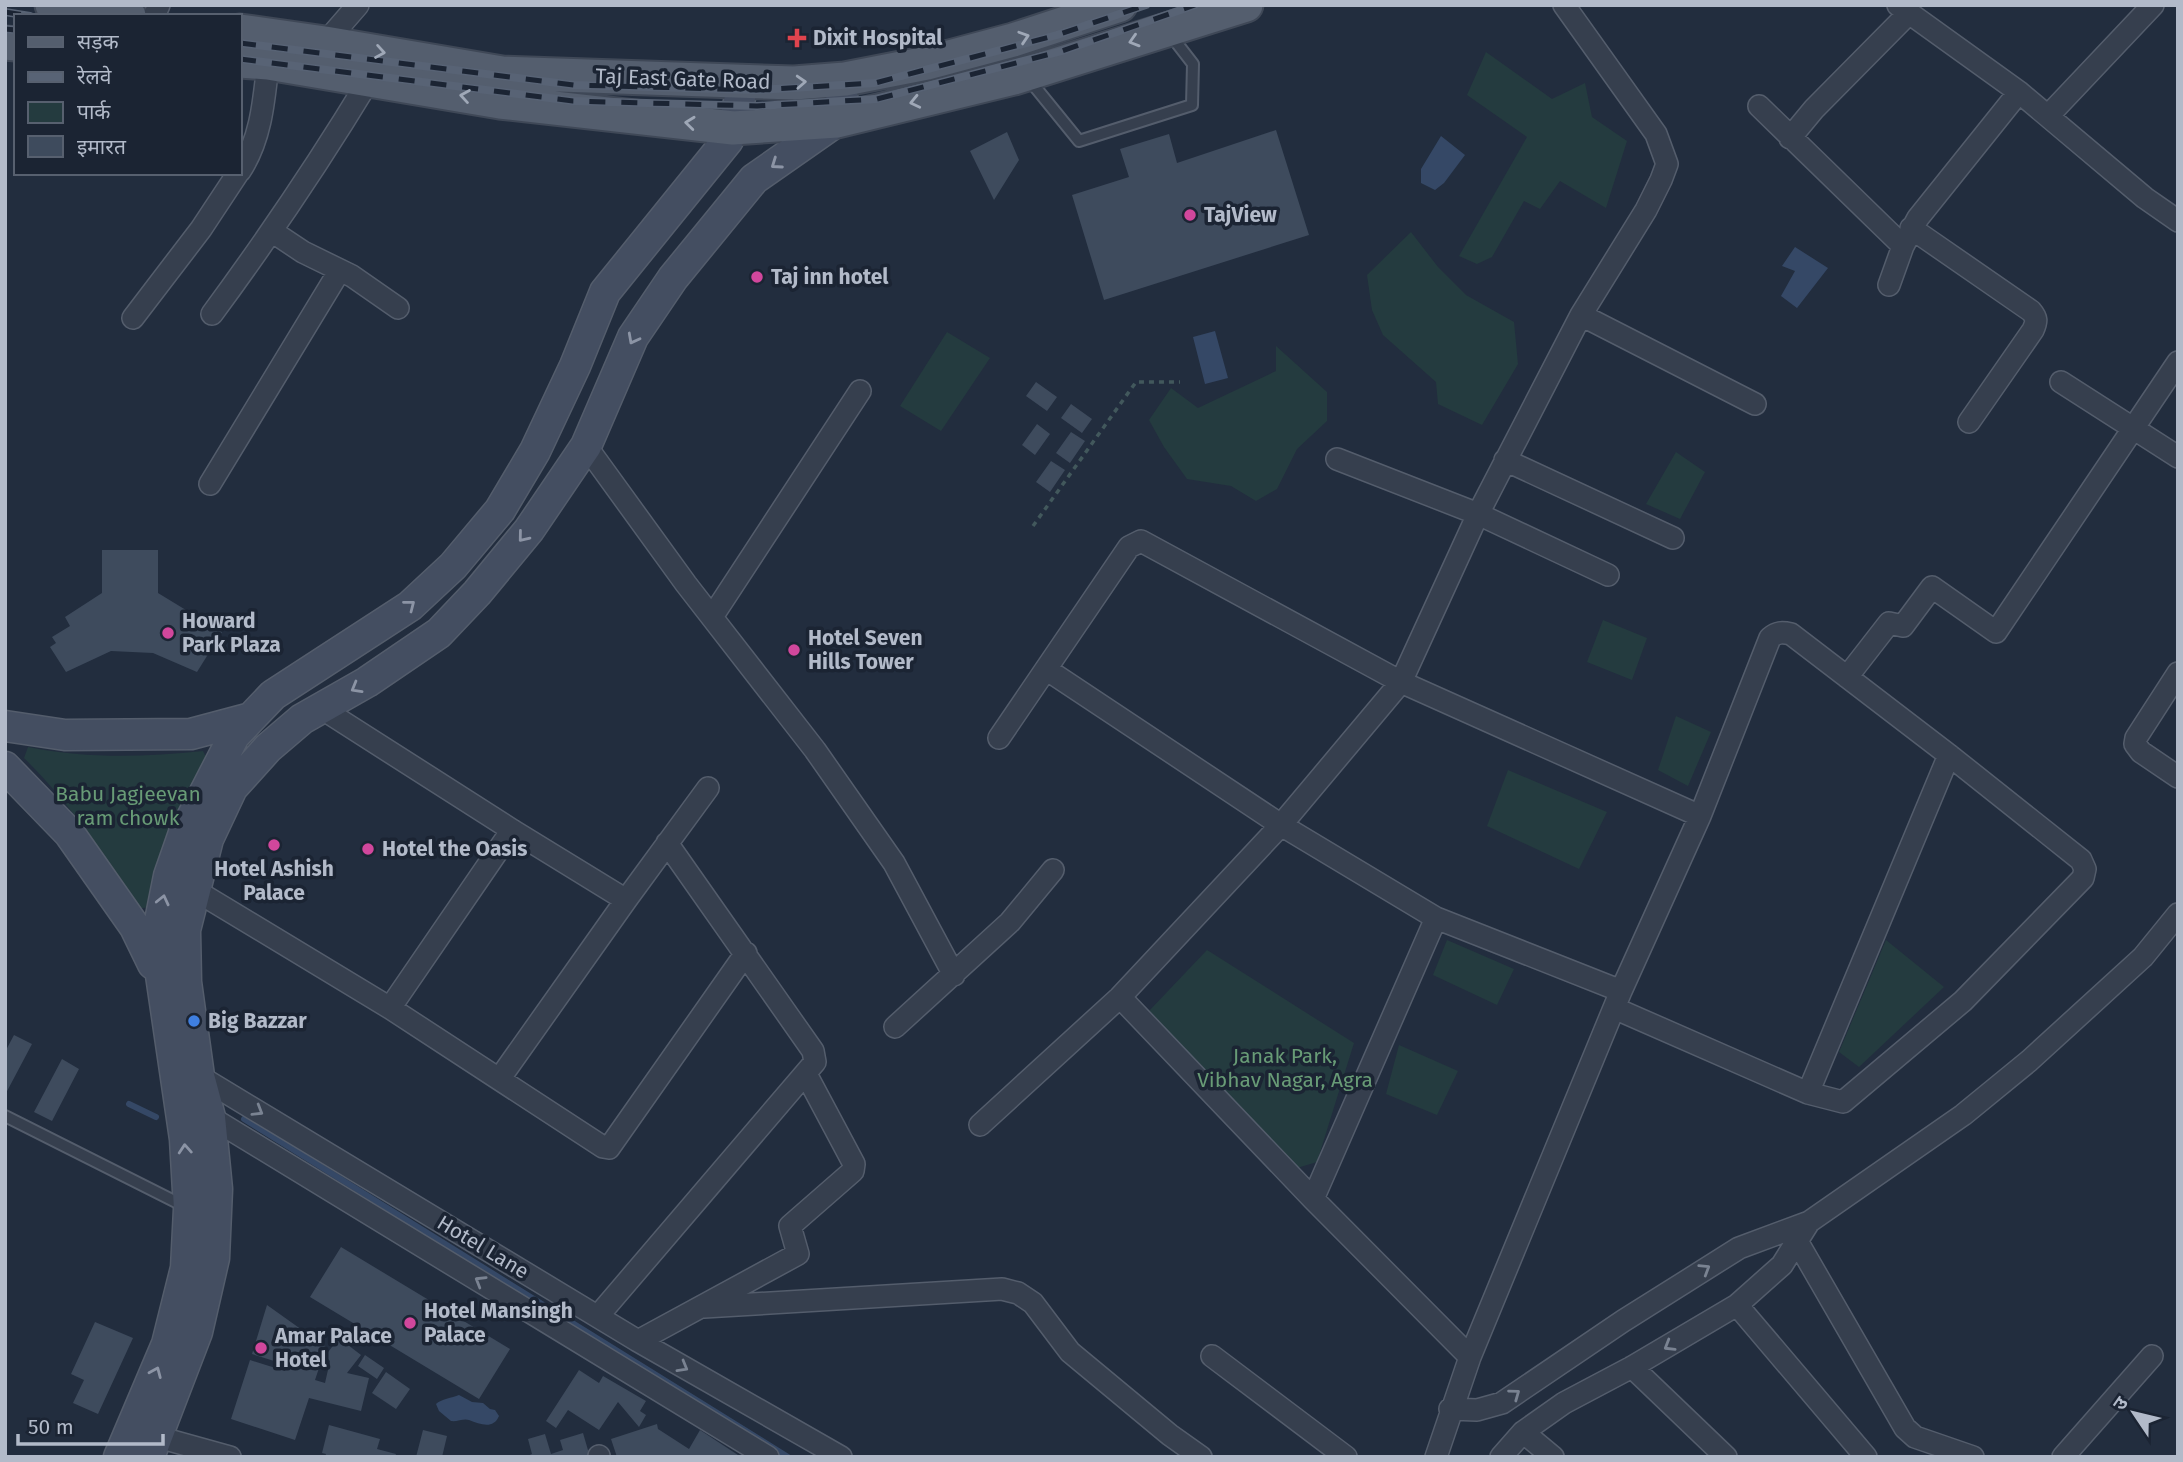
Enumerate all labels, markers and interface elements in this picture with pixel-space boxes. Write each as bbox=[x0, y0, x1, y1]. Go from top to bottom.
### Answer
legend bbox=[14, 14, 242, 175]
place label: Dixit Hospital bbox=[813, 25, 943, 51]
marker: Dixit Hospital bbox=[787, 28, 807, 48]
text: सड़क bbox=[77, 29, 119, 55]
one-way arrow bbox=[1017, 30, 1029, 45]
one-way arrow bbox=[1128, 32, 1140, 47]
one-way arrow bbox=[374, 44, 386, 59]
street label: Taj East Gate Road bbox=[595, 63, 771, 95]
text: रेलवे bbox=[76, 64, 112, 90]
one-way arrow bbox=[796, 74, 807, 89]
one-way arrow bbox=[459, 89, 470, 104]
one-way arrow bbox=[909, 94, 921, 108]
text: पार्क bbox=[77, 99, 111, 125]
one-way arrow bbox=[685, 116, 696, 131]
text: इमारत bbox=[77, 134, 127, 160]
one-way arrow bbox=[771, 156, 784, 168]
place label: TajView bbox=[1204, 202, 1277, 228]
marker: TajView bbox=[1182, 207, 1198, 223]
place label: Taj inn hotel bbox=[771, 264, 889, 290]
marker: Taj inn hotel bbox=[749, 269, 765, 285]
one-way arrow bbox=[628, 332, 642, 344]
one-way arrow bbox=[519, 529, 532, 542]
one-way arrow bbox=[402, 601, 414, 614]
place label: Howard Park Plaza bbox=[182, 608, 281, 658]
marker: Howard Park Plaza bbox=[160, 625, 176, 641]
place label: Hotel Seven Hills Tower bbox=[808, 625, 923, 675]
marker: Hotel Seven Hills Tower bbox=[786, 642, 802, 658]
one-way arrow bbox=[350, 680, 363, 693]
park label: Babu Jagjeevan ram chowk bbox=[55, 781, 201, 831]
place label: Hotel the Oasis bbox=[382, 836, 527, 862]
marker: Hotel Ashish Palace bbox=[266, 837, 282, 853]
marker: Hotel the Oasis bbox=[360, 841, 376, 857]
place label: Hotel Ashish Palace bbox=[214, 856, 334, 906]
one-way arrow bbox=[155, 894, 169, 906]
place label: Big Bazzar bbox=[208, 1008, 307, 1034]
marker: Big Bazzar bbox=[186, 1013, 202, 1029]
park label: Janak Park, Vibhav Nagar, Agra bbox=[1197, 1043, 1373, 1093]
one-way arrow bbox=[250, 1102, 263, 1115]
one-way arrow bbox=[178, 1143, 193, 1154]
street label: Hotel Lane bbox=[432, 1209, 534, 1285]
one-way arrow bbox=[1697, 1265, 1710, 1278]
one-way arrow bbox=[474, 1277, 487, 1290]
place label: Hotel Mansingh Palace bbox=[424, 1298, 573, 1348]
marker: Hotel Mansingh Palace bbox=[402, 1315, 418, 1331]
place label: Amar Palace Hotel bbox=[274, 1323, 392, 1373]
one-way arrow bbox=[1663, 1337, 1676, 1350]
marker: Amar Palace Hotel bbox=[253, 1340, 269, 1356]
one-way arrow bbox=[676, 1359, 689, 1372]
one-way arrow bbox=[147, 1366, 161, 1378]
north arrow bbox=[2099, 1378, 2169, 1448]
one-way arrow bbox=[1507, 1390, 1520, 1402]
text: उ bbox=[2108, 1392, 2134, 1415]
scale bar bbox=[18, 1402, 163, 1446]
text: 50 m bbox=[28, 1414, 74, 1440]

